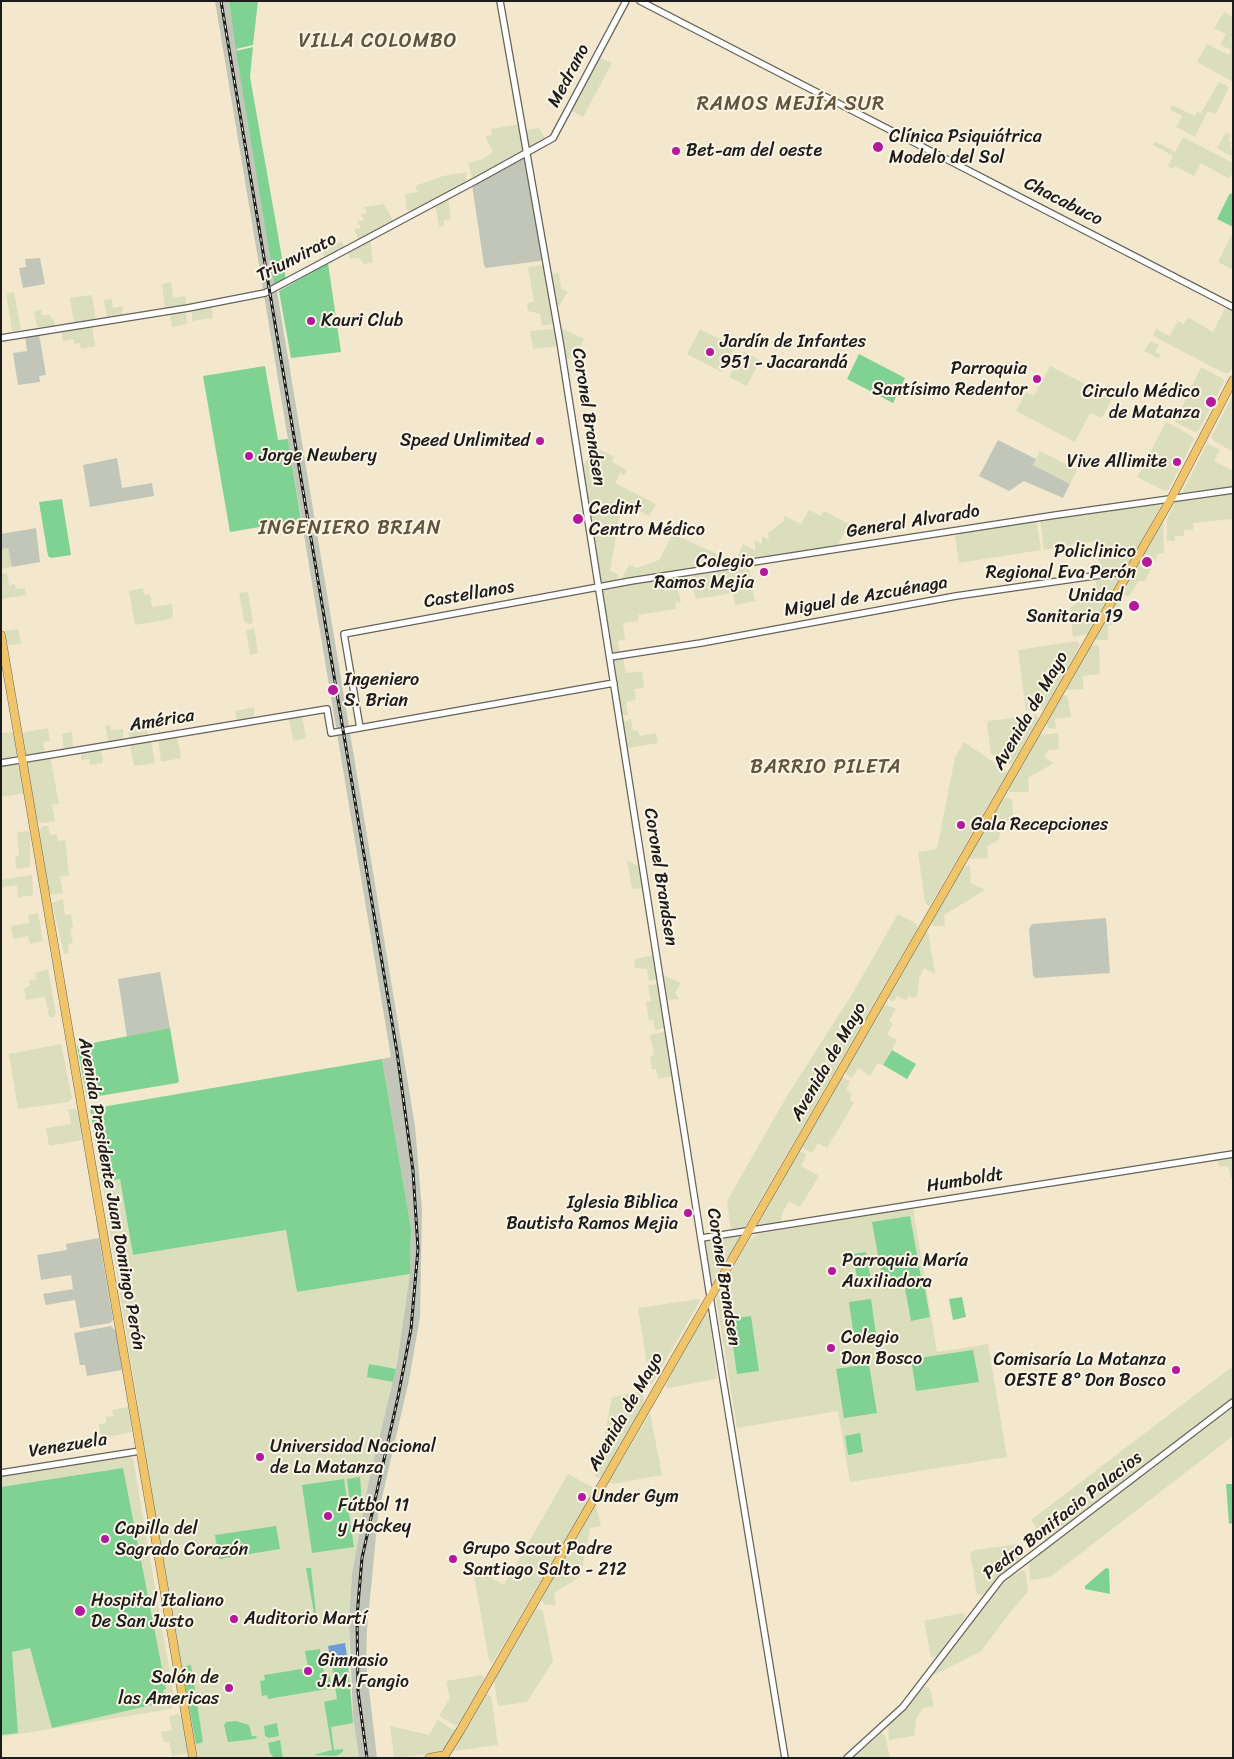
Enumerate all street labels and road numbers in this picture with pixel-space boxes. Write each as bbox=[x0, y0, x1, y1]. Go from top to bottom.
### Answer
street label: Medrano bbox=[543, 41, 595, 111]
street label: Chacabuco bbox=[1020, 173, 1106, 231]
street label: Triunvirato bbox=[253, 229, 341, 287]
street label: Coronel Brandsen bbox=[566, 347, 610, 487]
street label: General Alvarado bbox=[845, 501, 981, 543]
street label: Miguel de Azcuénaga bbox=[783, 572, 949, 622]
street label: Castellanos bbox=[422, 576, 516, 614]
street label: Avenida de Mayo bbox=[988, 648, 1074, 774]
street label: América bbox=[128, 705, 196, 737]
street label: Coronel Brandsen bbox=[638, 807, 682, 947]
street label: Avenida de Mayo bbox=[786, 999, 872, 1125]
street label: Avenida Presidente Juan Domingo Perón bbox=[73, 1036, 149, 1352]
street label: Humboldt bbox=[925, 1164, 1005, 1198]
street label: Coronel Brandsen bbox=[701, 1207, 745, 1347]
street label: Avenida de Mayo bbox=[583, 1349, 669, 1475]
street label: Venezuela bbox=[27, 1429, 109, 1463]
street label: Pedro Bonifacio Palacios bbox=[979, 1447, 1147, 1585]

